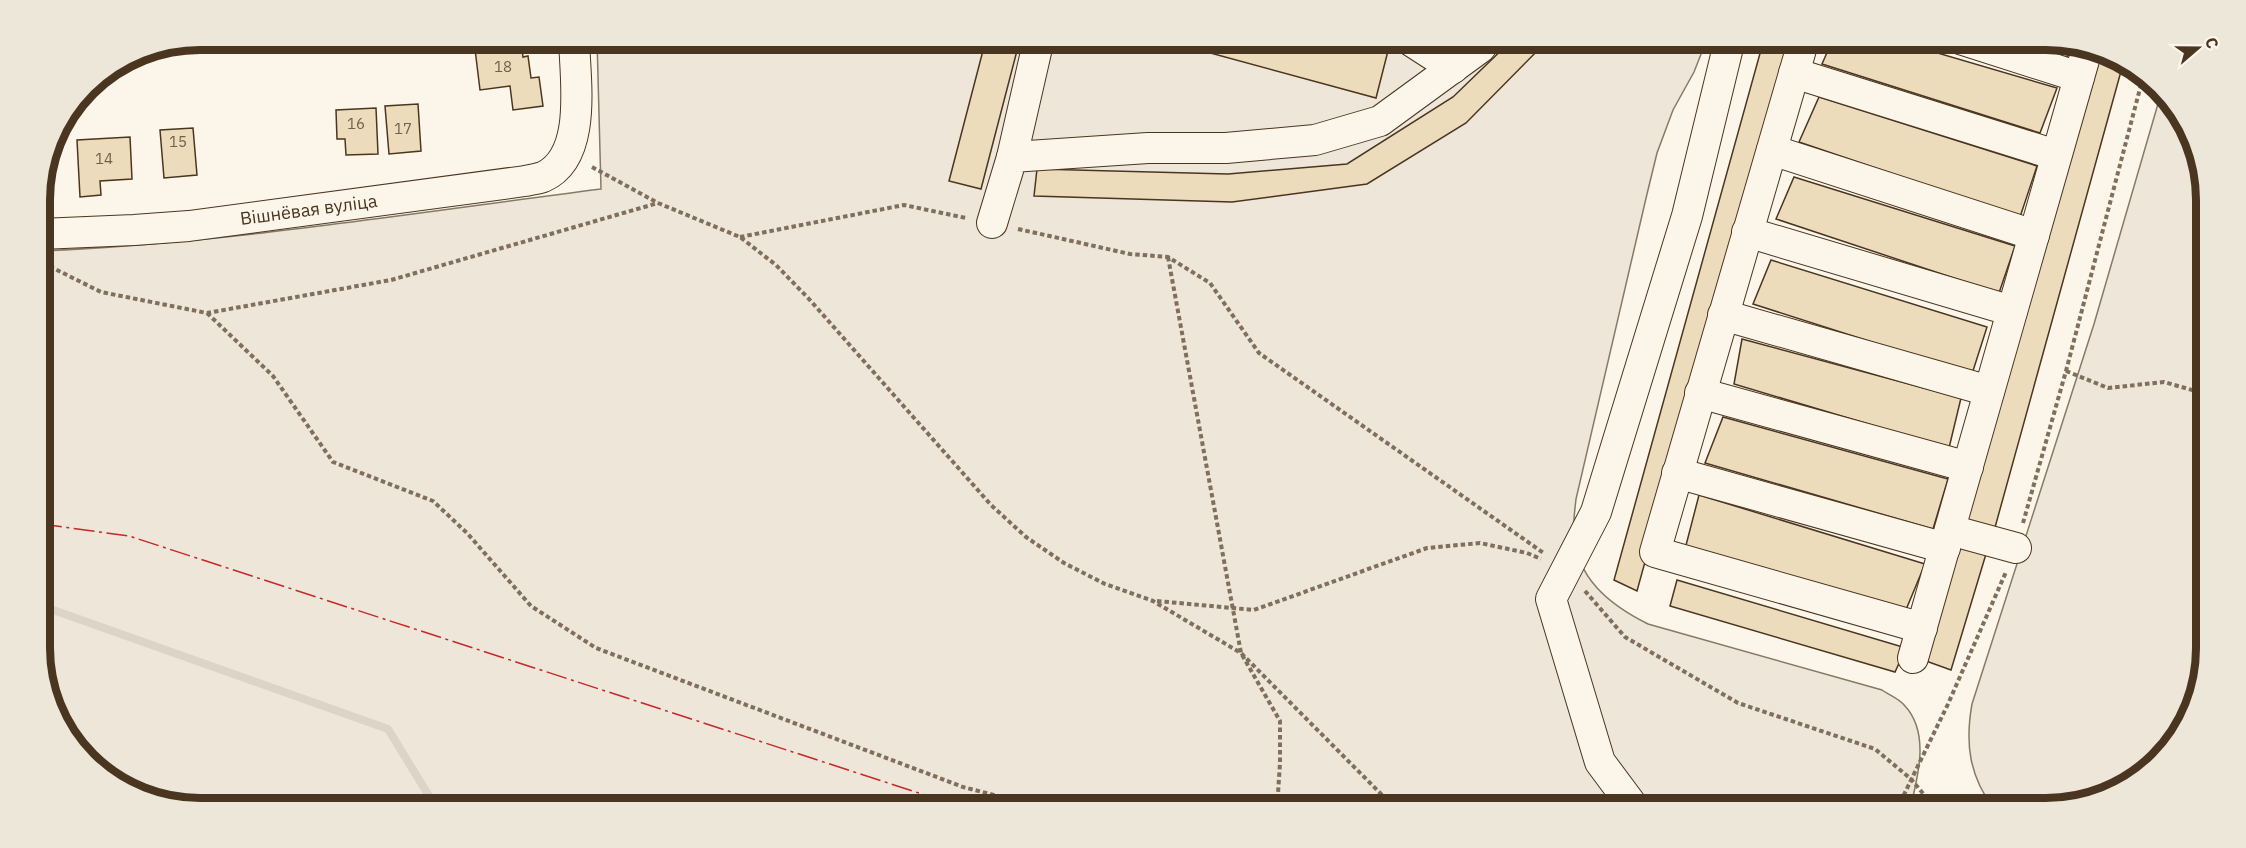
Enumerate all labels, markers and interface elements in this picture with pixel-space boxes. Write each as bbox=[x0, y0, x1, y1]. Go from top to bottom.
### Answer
north arrow bbox=[2168, 18, 2228, 78]
text: С bbox=[2201, 35, 2223, 51]
house number: 18 bbox=[494, 57, 512, 76]
house number: 16 bbox=[347, 114, 365, 133]
house number: 17 bbox=[394, 119, 412, 138]
house number: 15 bbox=[169, 132, 187, 151]
house number: 14 bbox=[95, 149, 113, 168]
street label: Вішнёвая вуліца bbox=[239, 189, 379, 230]

